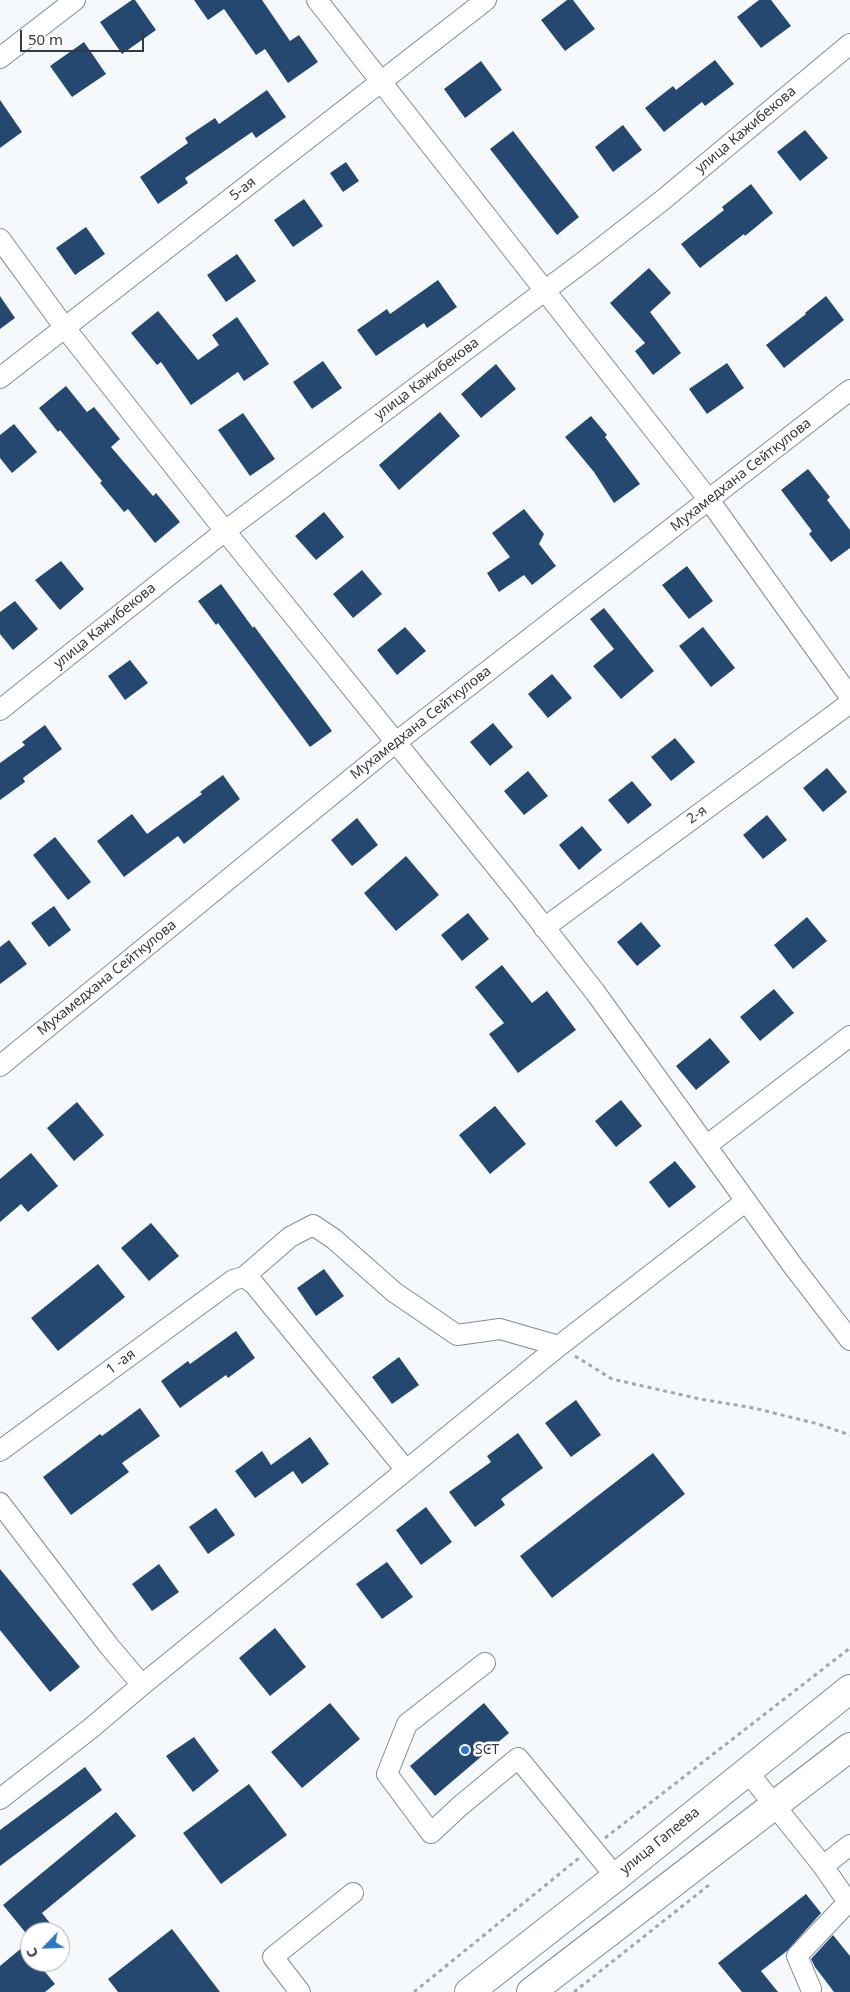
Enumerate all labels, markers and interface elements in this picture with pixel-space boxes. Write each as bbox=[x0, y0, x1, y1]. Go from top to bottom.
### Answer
scale bar bbox=[22, 20, 146, 52]
text: 50 m bbox=[28, 29, 63, 49]
street label: улица Кажибекова bbox=[692, 83, 800, 177]
street label: 5-ая bbox=[227, 174, 259, 204]
street label: улица Кажибекова bbox=[372, 334, 482, 424]
street label: Мухамедхана Сейткулова bbox=[667, 415, 815, 535]
street label: улица Кажибекова bbox=[51, 580, 159, 672]
street label: Мухамедхана Сейткулова bbox=[347, 663, 495, 783]
street label: 2-я bbox=[684, 802, 710, 828]
street label: Мухамедхана Сейткулова bbox=[34, 917, 180, 1039]
street label: 1 -ая bbox=[103, 1346, 139, 1378]
place label: SCT bbox=[475, 1742, 499, 1758]
marker: SCT bbox=[459, 1744, 471, 1756]
street label: улица Гапеева bbox=[617, 1804, 703, 1878]
north arrow bbox=[20, 1922, 70, 1972]
text: С bbox=[21, 1945, 42, 1961]

